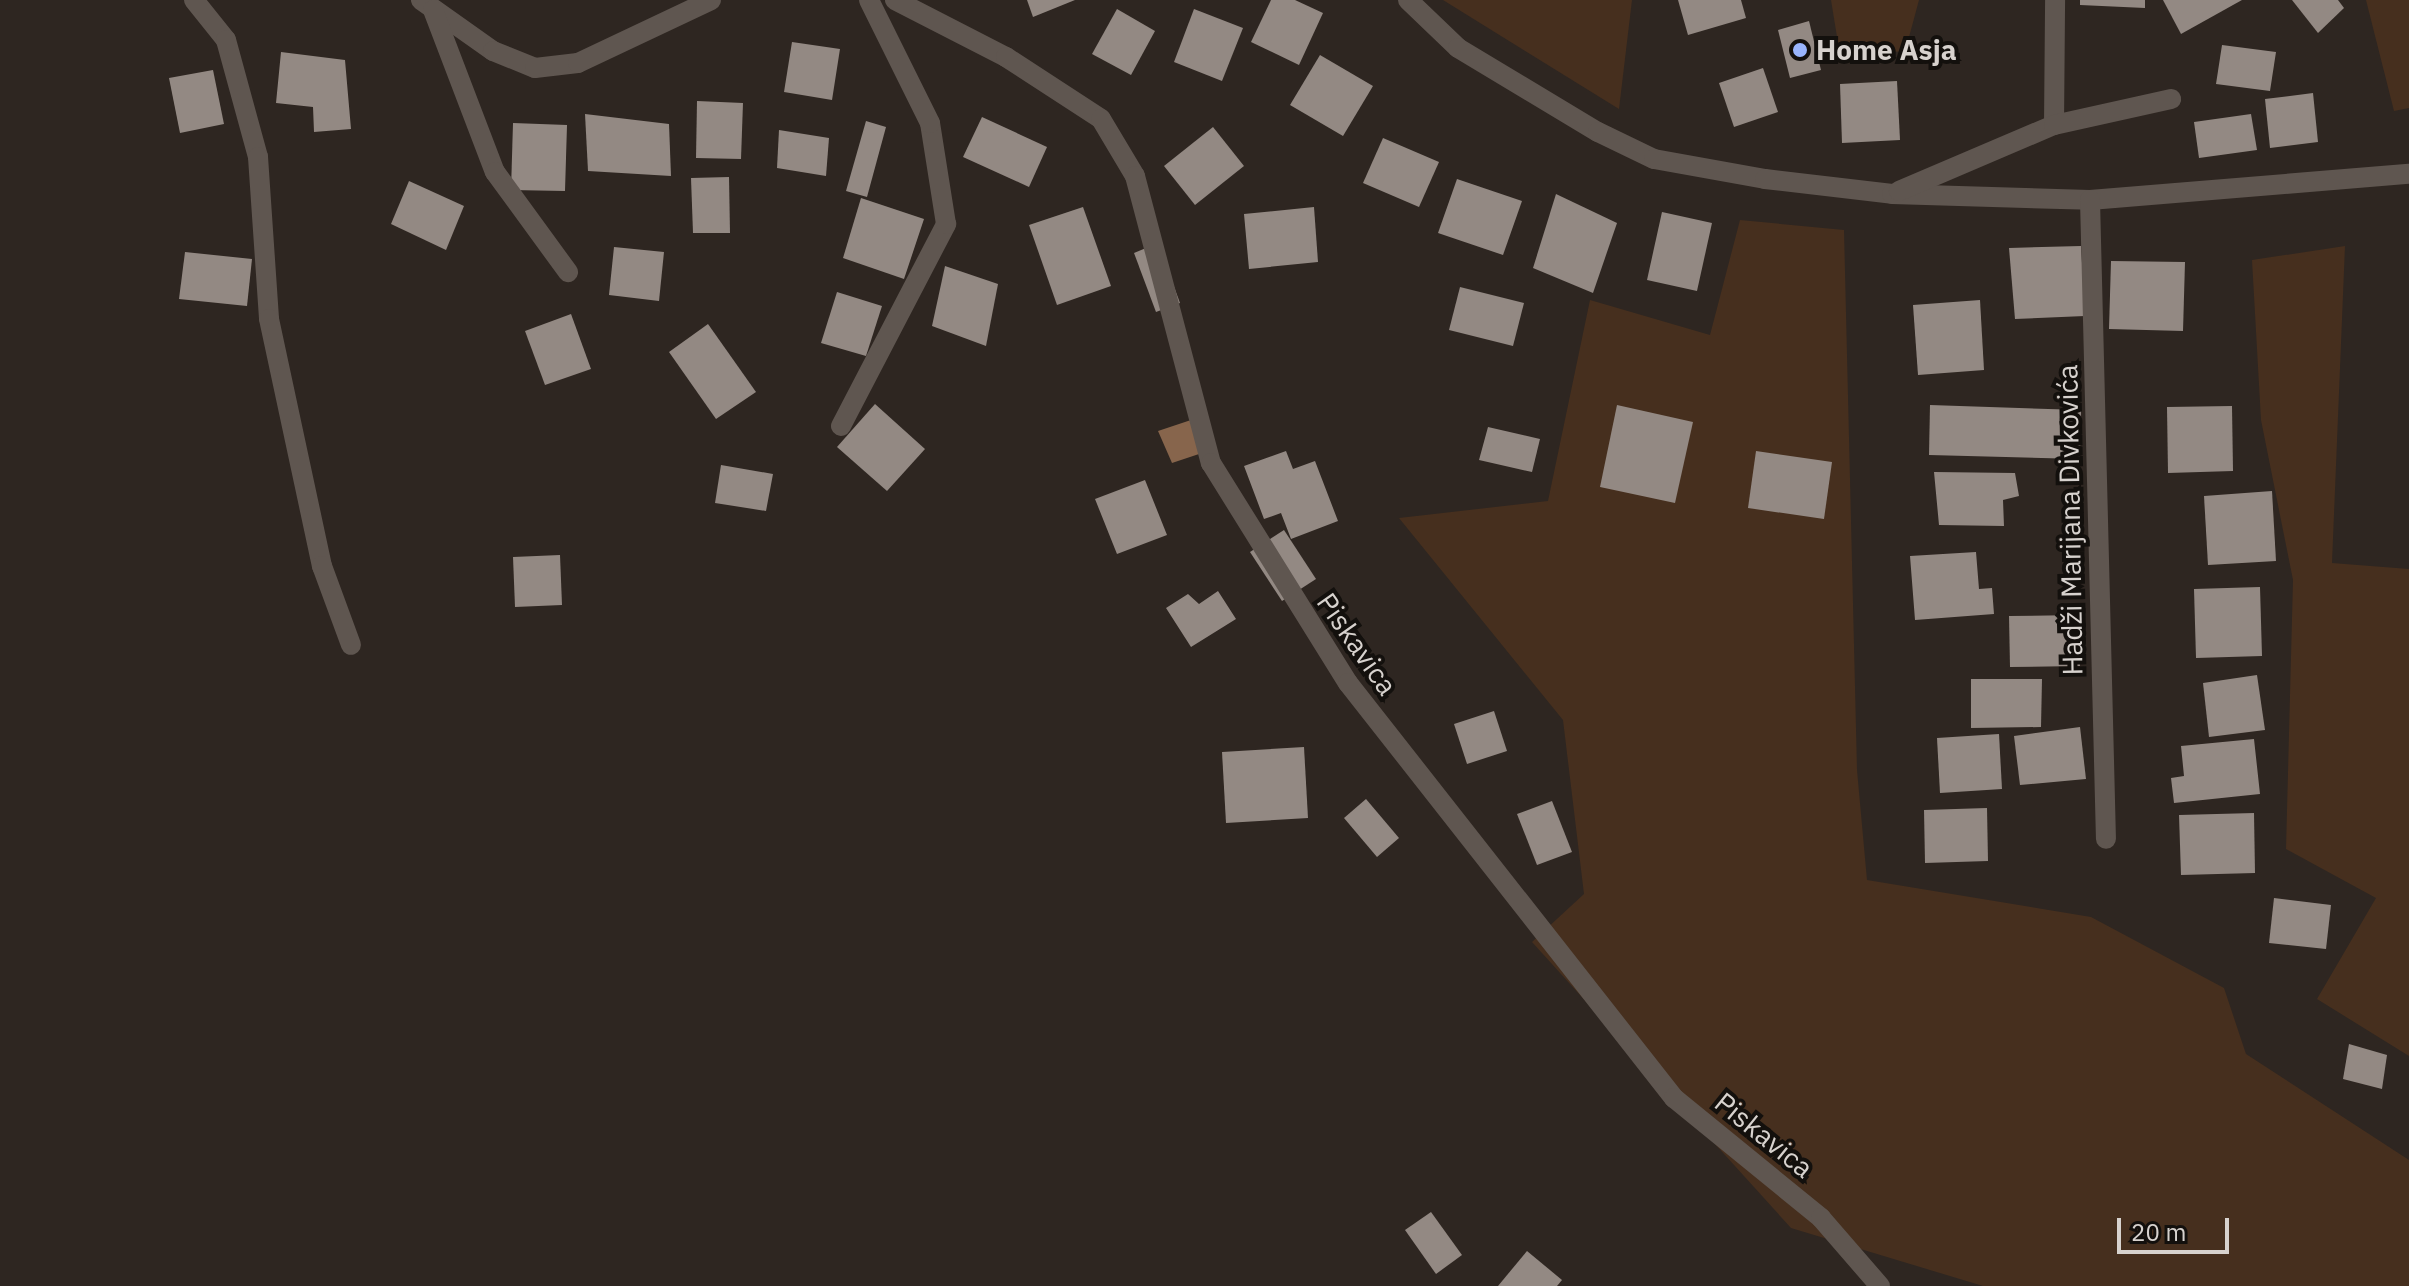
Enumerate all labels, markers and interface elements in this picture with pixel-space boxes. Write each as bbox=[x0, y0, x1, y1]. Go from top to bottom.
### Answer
place label: Home Asja bbox=[1816, 33, 1957, 67]
marker: Home Asja bbox=[1791, 41, 1809, 59]
street label: Hadži Marijana Divkovića bbox=[2050, 364, 2090, 676]
street label: Piskavica bbox=[1310, 587, 1404, 701]
street label: Piskavica bbox=[1708, 1085, 1820, 1185]
scale bar bbox=[2121, 1202, 2233, 1252]
text: 20 m bbox=[2131, 1216, 2186, 1248]

